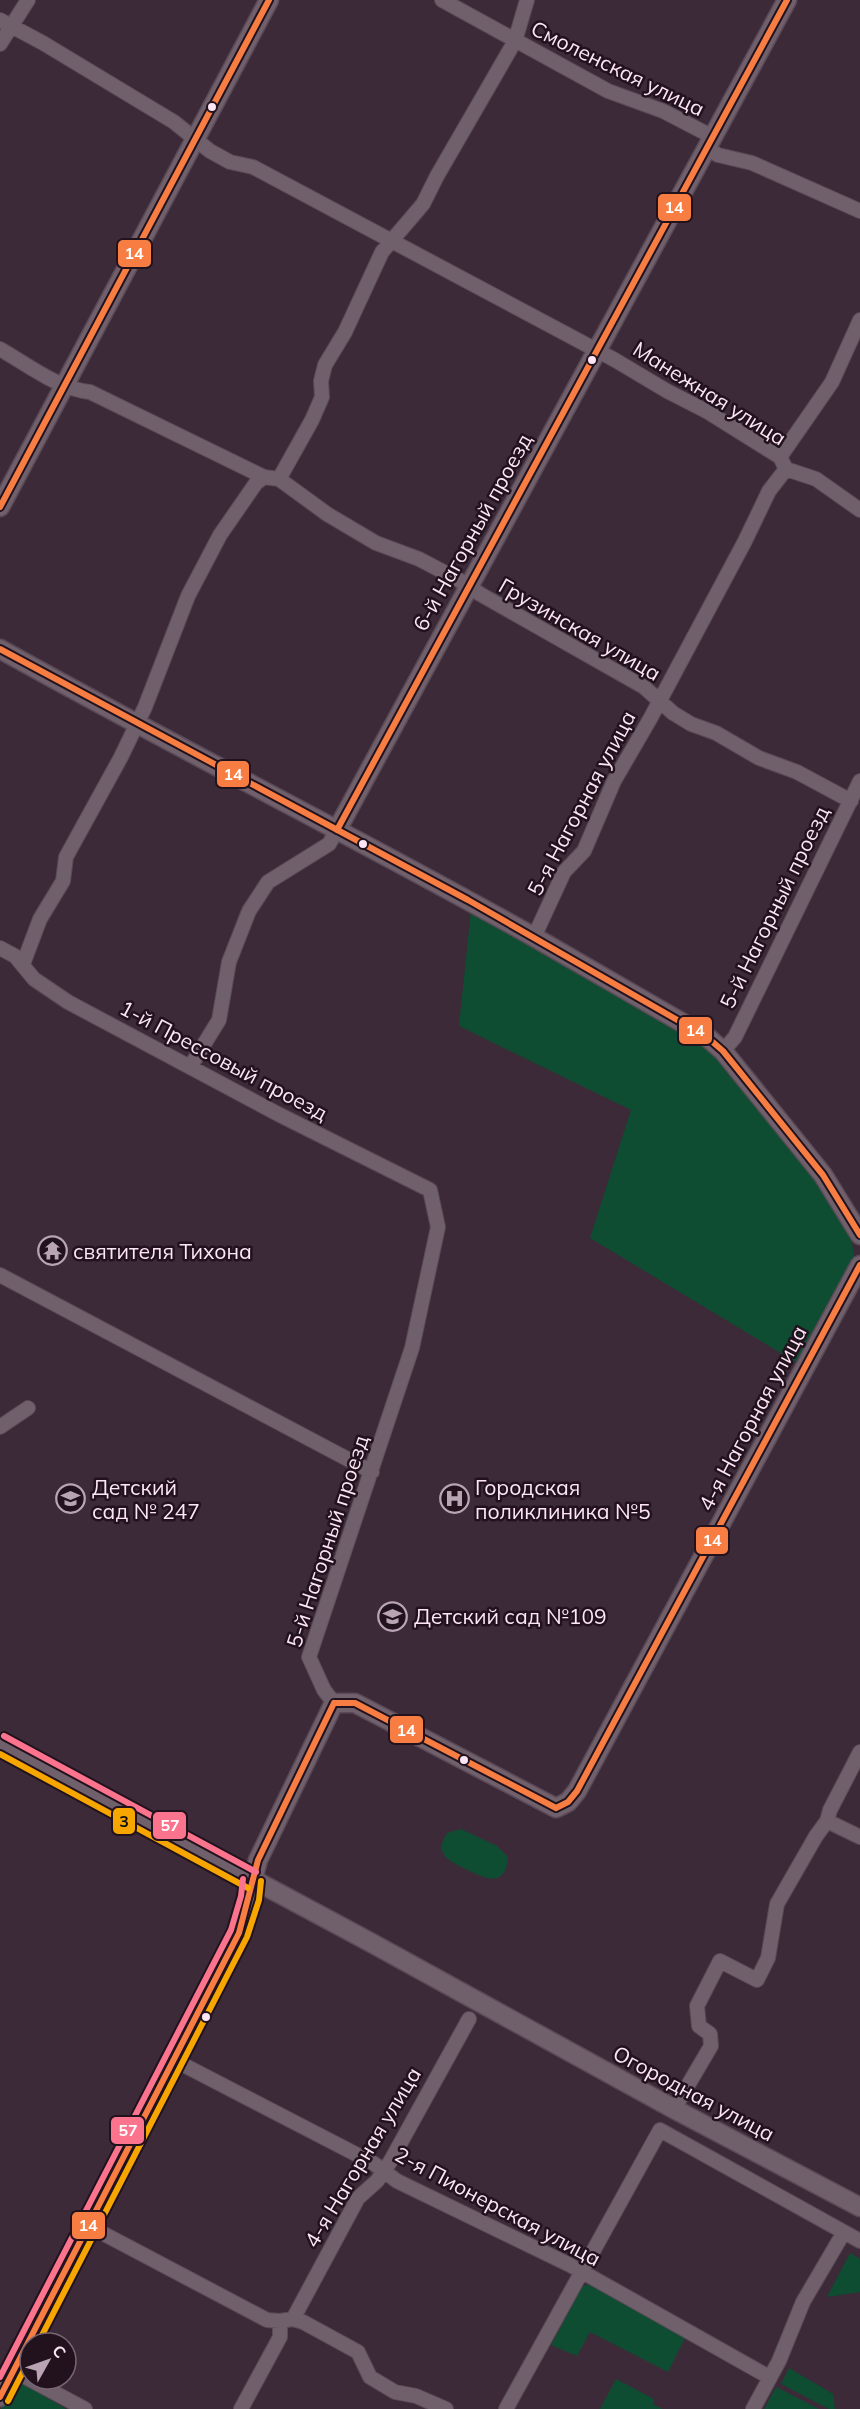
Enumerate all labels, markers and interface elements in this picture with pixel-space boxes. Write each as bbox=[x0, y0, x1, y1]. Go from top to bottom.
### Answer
street label: Смоленская улица bbox=[527, 15, 709, 121]
unlabelled marker bbox=[206, 101, 218, 113]
line badge: 14 bbox=[657, 193, 692, 222]
text: 14 bbox=[664, 197, 684, 217]
line badge: 14 bbox=[117, 239, 152, 268]
text: 14 bbox=[124, 243, 144, 263]
street label: Манежная улица bbox=[629, 335, 791, 451]
unlabelled marker bbox=[586, 354, 598, 366]
street label: 6-й Нагорный проезд bbox=[407, 429, 537, 635]
street label: Грузинская улица bbox=[494, 572, 666, 686]
street label: 5-я Нагорная улица bbox=[521, 706, 641, 900]
line badge: 14 bbox=[216, 760, 250, 788]
text: 14 bbox=[223, 764, 243, 784]
street label: 5-й Нагорный проезд bbox=[714, 801, 834, 1012]
unlabelled marker bbox=[357, 838, 369, 850]
street label: 1-й Прессовый проезд bbox=[116, 994, 333, 1126]
line badge: 14 bbox=[678, 1016, 713, 1045]
text: 14 bbox=[685, 1020, 705, 1040]
temple icon: святителя Тихона bbox=[36, 1235, 68, 1267]
place label: святителя Тихона bbox=[73, 1238, 252, 1264]
street label: 4-я Нагорная улица bbox=[692, 1321, 812, 1515]
street label: 5-й Нагорный проезд bbox=[280, 1431, 374, 1650]
place label: Детский сад № 247 bbox=[92, 1474, 200, 1524]
place label: Городская поликлиника №5 bbox=[475, 1474, 650, 1524]
school or university icon: Детский сад № 247 bbox=[55, 1483, 87, 1515]
hospital icon: Городская поликлиника №5 bbox=[438, 1483, 470, 1515]
line badge: 14 bbox=[695, 1526, 729, 1555]
text: 14 bbox=[702, 1530, 722, 1550]
school or university icon: Детский сад №109 bbox=[377, 1600, 409, 1632]
place label: Детский сад №109 bbox=[414, 1603, 607, 1629]
line badge: 14 bbox=[389, 1715, 424, 1744]
text: 14 bbox=[396, 1720, 416, 1740]
unlabelled marker bbox=[458, 1754, 470, 1766]
line badge: 3 bbox=[112, 1807, 136, 1835]
text: 3 bbox=[119, 1811, 129, 1831]
line badge: 57 bbox=[152, 1811, 187, 1840]
text: 57 bbox=[160, 1815, 180, 1835]
unlabelled marker bbox=[200, 2011, 212, 2023]
street label: Огородная улица bbox=[609, 2039, 779, 2147]
street label: 4-я Нагорная улица bbox=[298, 2062, 426, 2252]
line badge: 57 bbox=[110, 2116, 145, 2145]
text: 57 bbox=[118, 2120, 138, 2140]
street label: 2-я Пионерская улица bbox=[391, 2141, 605, 2271]
line badge: 14 bbox=[71, 2211, 106, 2240]
text: 14 bbox=[78, 2215, 98, 2235]
north arrow bbox=[18, 2331, 78, 2391]
text: С bbox=[48, 2341, 71, 2362]

